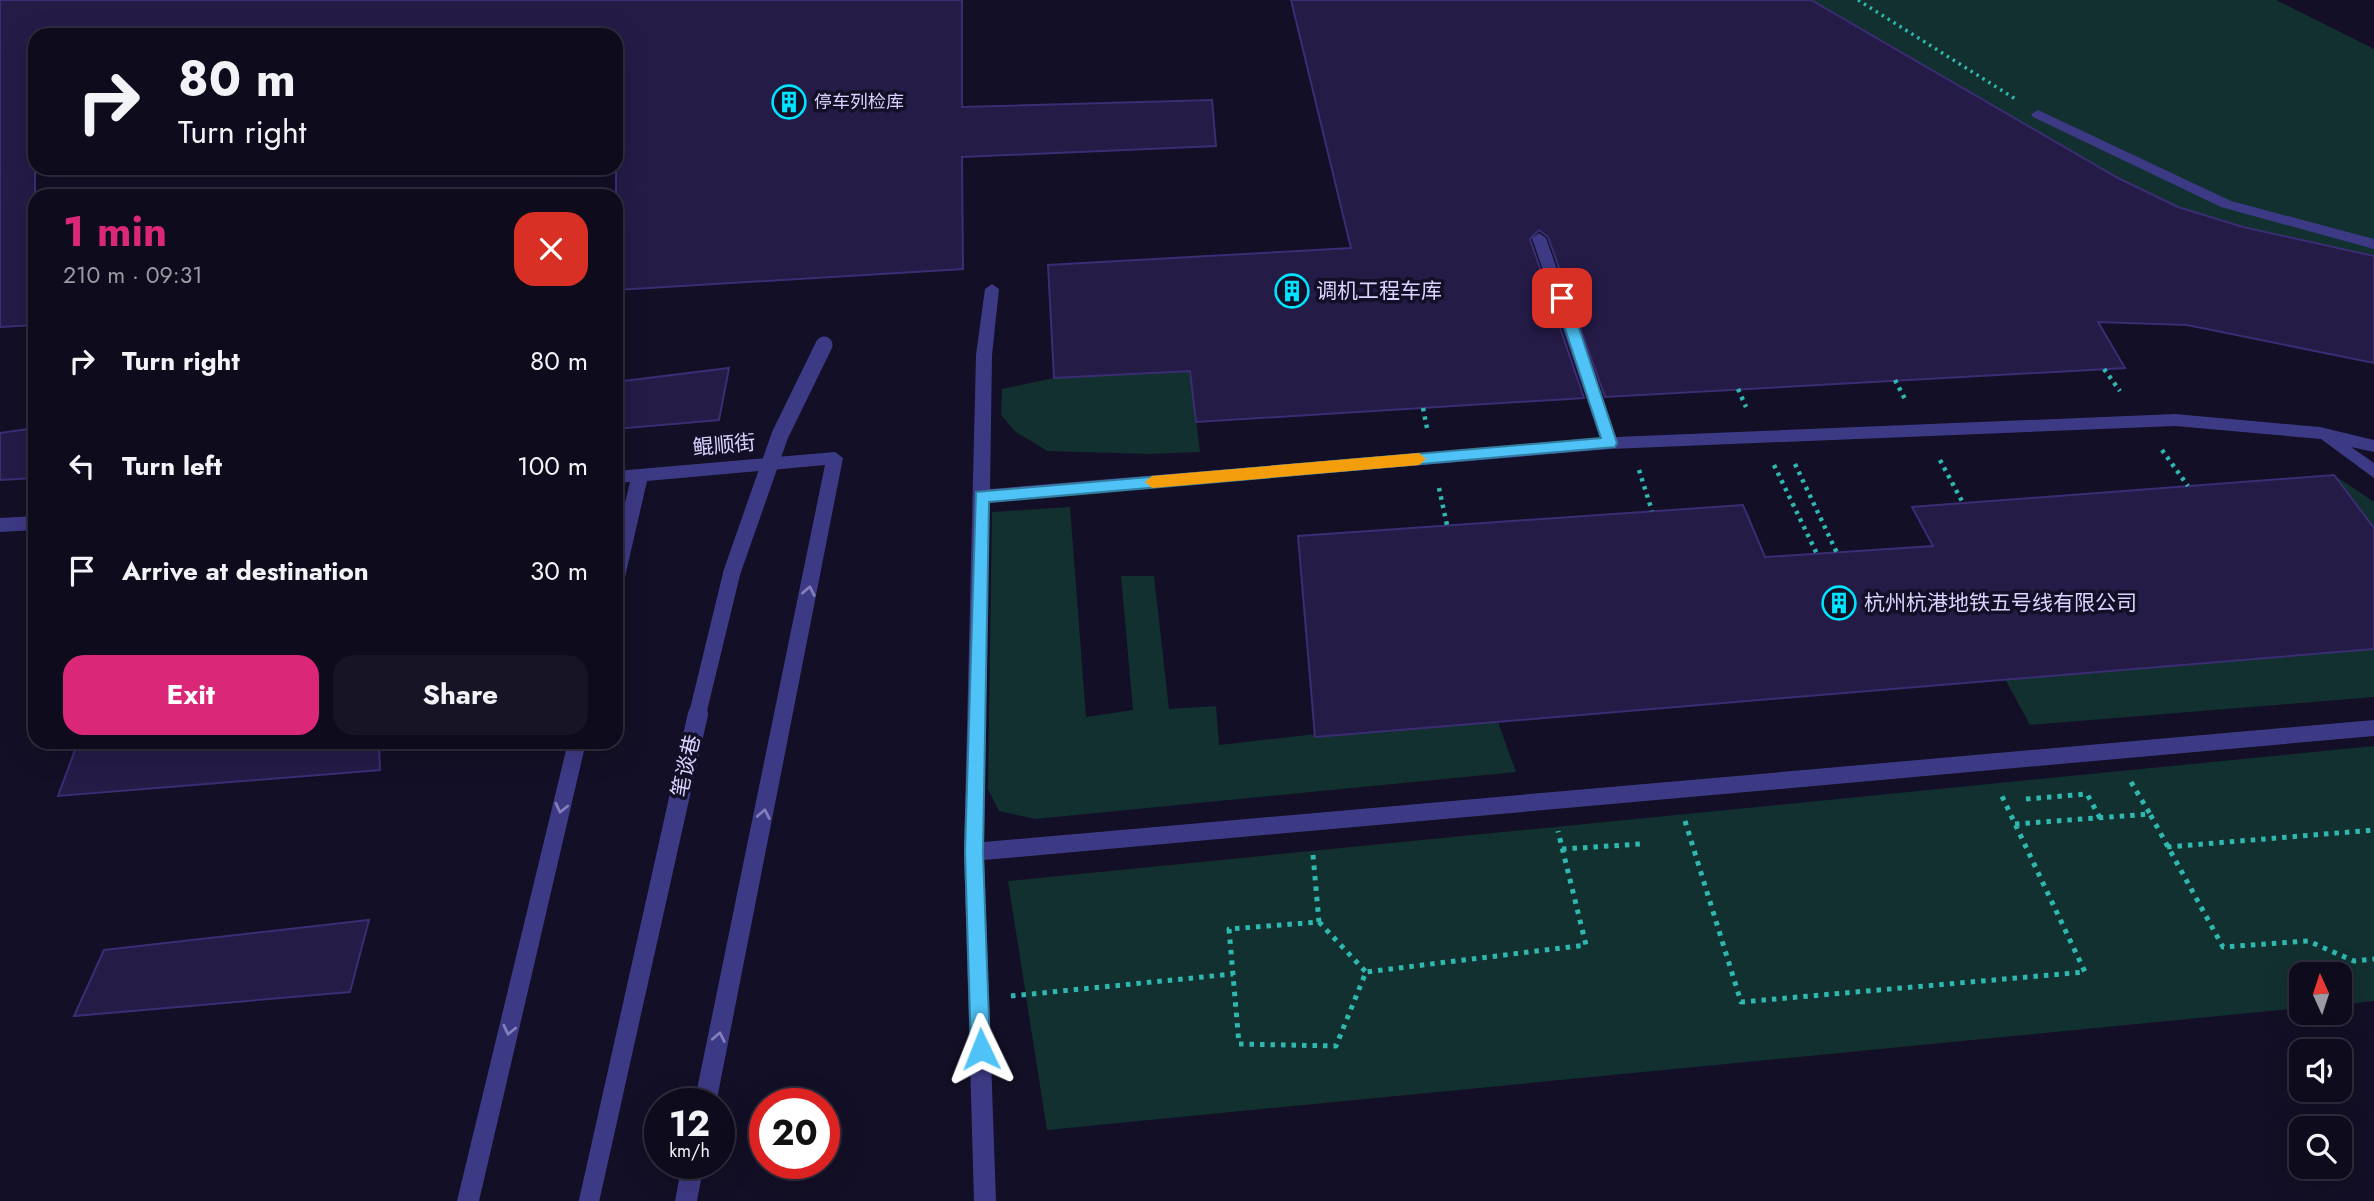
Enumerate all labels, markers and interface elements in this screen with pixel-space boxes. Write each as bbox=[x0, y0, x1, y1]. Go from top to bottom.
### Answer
text: 80 m bbox=[178, 44, 296, 114]
icon: right bbox=[63, 56, 154, 147]
building icon: 停车列检库 bbox=[770, 83, 808, 121]
place label: 停车列检库 bbox=[814, 89, 904, 115]
text: Turn right bbox=[178, 109, 307, 155]
text: 1 min bbox=[63, 201, 167, 262]
button: close bbox=[514, 212, 588, 286]
text: 210 m · 09:31 bbox=[63, 258, 203, 292]
pin bbox=[1532, 268, 1592, 328]
building icon: 调机工程车库 bbox=[1273, 272, 1311, 310]
place label: 调机工程车库 bbox=[1316, 276, 1442, 306]
icon: arrive bbox=[1543, 279, 1581, 317]
icon: right bbox=[63, 342, 101, 380]
text: Turn right bbox=[122, 342, 240, 380]
text: 80 m bbox=[530, 342, 588, 380]
street label: 鲲顺街 bbox=[691, 427, 757, 463]
icon: left bbox=[63, 447, 101, 485]
text: Turn left bbox=[122, 447, 222, 485]
text: 100 m bbox=[517, 447, 588, 485]
icon: arrive bbox=[63, 552, 101, 590]
text: Arrive at destination bbox=[122, 552, 369, 590]
text: 30 m bbox=[530, 552, 588, 590]
building icon: 杭州杭港地铁五号线有限公司 bbox=[1820, 584, 1858, 622]
one-way arrow bbox=[800, 585, 815, 597]
place label: 杭州杭港地铁五号线有限公司 bbox=[1864, 588, 2137, 618]
button: Exit bbox=[63, 655, 319, 735]
button: Share bbox=[333, 655, 588, 735]
street label: 笔谈巷 bbox=[664, 732, 708, 800]
one-way arrow bbox=[555, 802, 569, 814]
one-way arrow bbox=[755, 808, 770, 820]
north arrow bbox=[2289, 962, 2352, 1026]
map controls bbox=[2289, 962, 2352, 1179]
position arrow bbox=[944, 1012, 1018, 1086]
one-way arrow bbox=[502, 1024, 517, 1036]
one-way arrow bbox=[710, 1031, 725, 1043]
button: sound bbox=[2289, 1039, 2352, 1102]
speed limit sign: 20 bbox=[749, 1088, 840, 1179]
text: 12 bbox=[669, 1099, 710, 1149]
button: search bbox=[2289, 1116, 2352, 1179]
text: km/h bbox=[669, 1138, 710, 1164]

